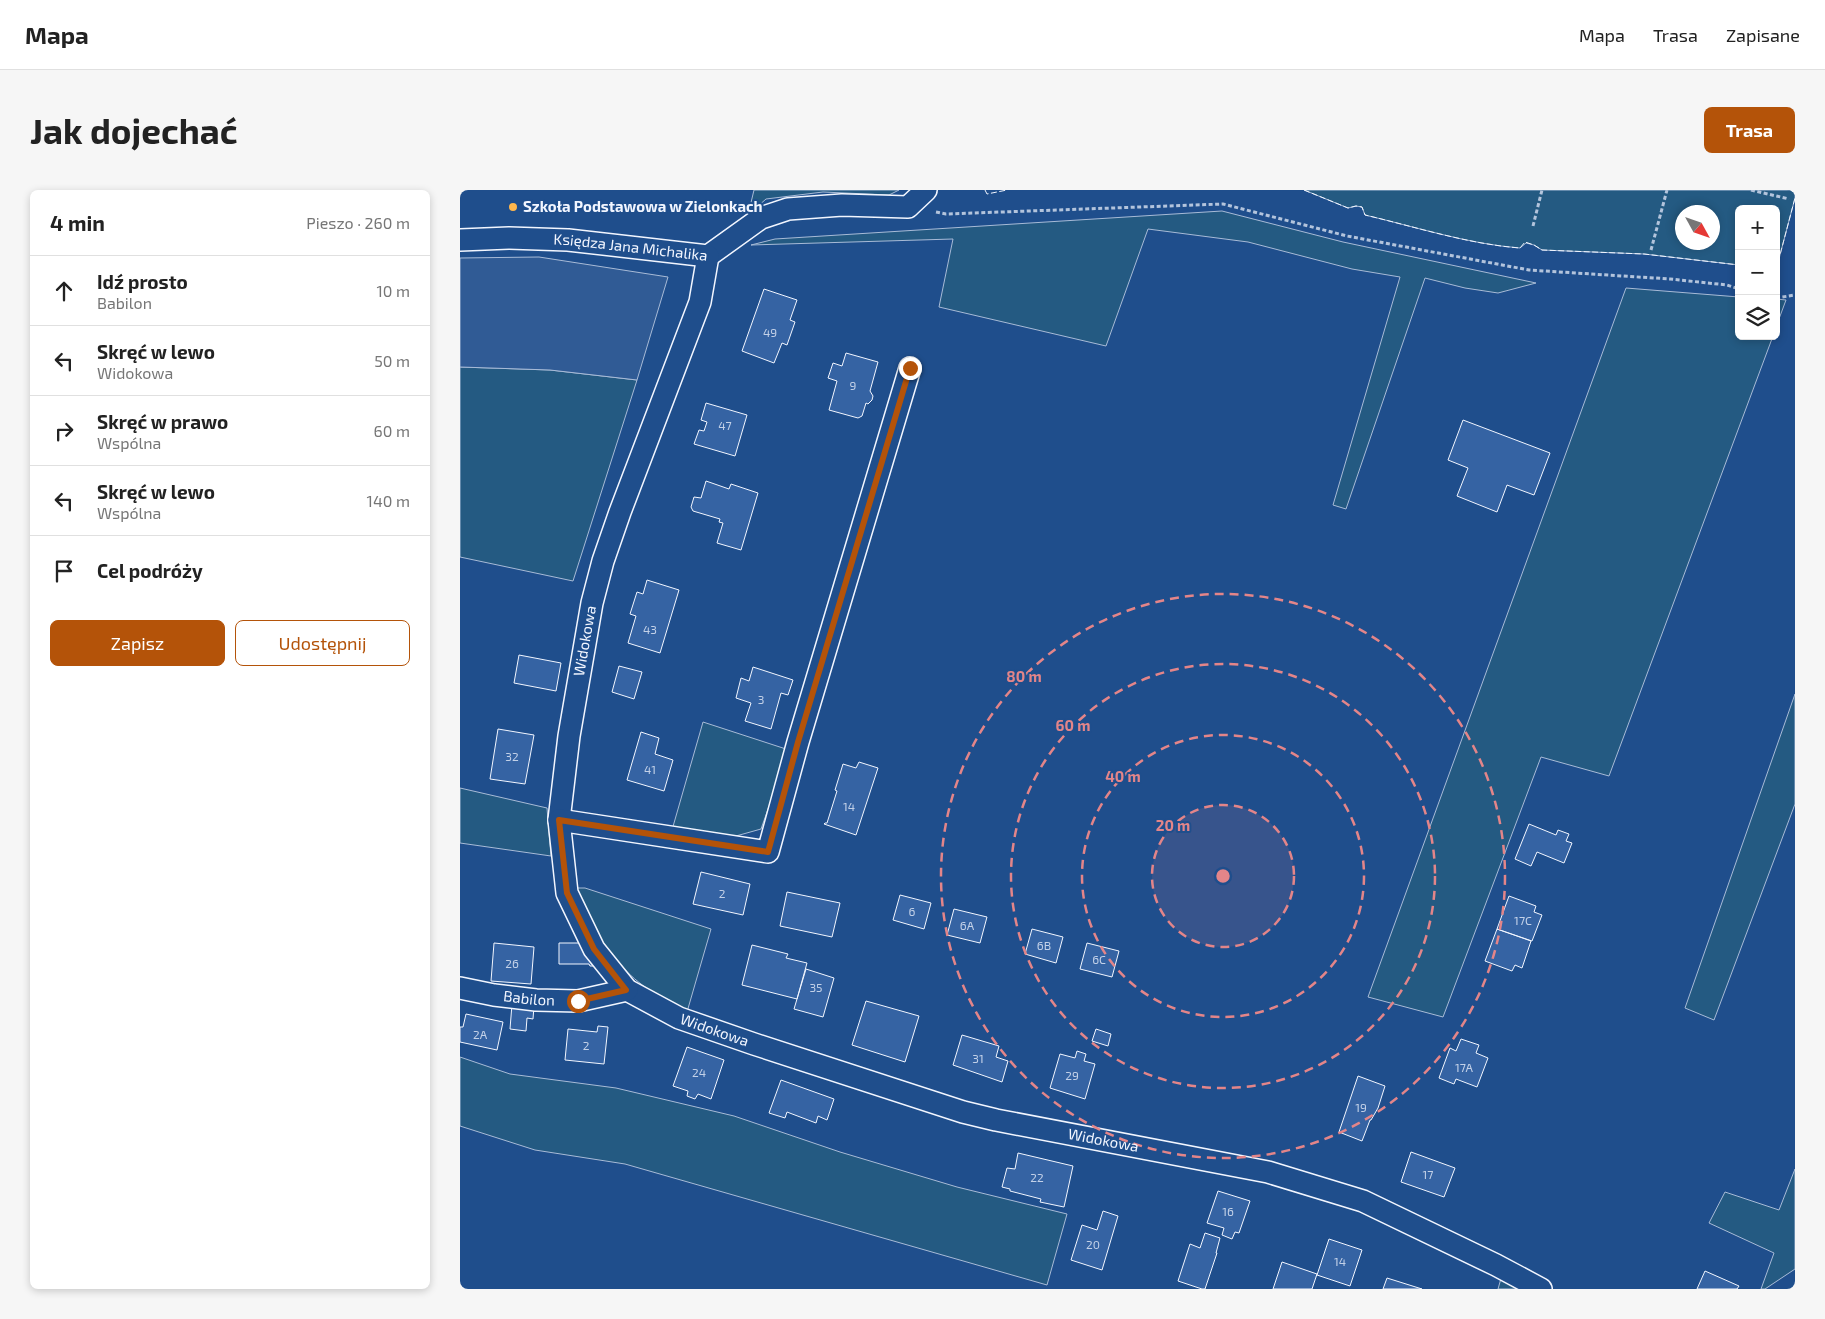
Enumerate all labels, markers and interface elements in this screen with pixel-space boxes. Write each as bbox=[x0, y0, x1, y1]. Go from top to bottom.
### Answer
text: Mapa bbox=[25, 20, 89, 49]
text: Mapa bbox=[1579, 24, 1625, 46]
text: Trasa bbox=[1653, 24, 1698, 46]
text: Zapisane bbox=[1726, 24, 1800, 46]
button: Trasa bbox=[1704, 107, 1795, 153]
text: Jak dojechać bbox=[30, 109, 238, 151]
place label: Szkoła Podstawowa w Zielonkach bbox=[523, 197, 763, 215]
marker: Szkoła Podstawowa w Zielonkach bbox=[507, 201, 519, 213]
north arrow bbox=[1675, 205, 1720, 250]
map controls bbox=[1735, 205, 1780, 340]
button: + bbox=[1735, 205, 1780, 250]
text: 4 min bbox=[50, 210, 105, 235]
text: Pieszo · 260 m bbox=[306, 213, 410, 232]
street label: Księdza Jana Michalika bbox=[553, 230, 709, 264]
button: − bbox=[1735, 250, 1780, 295]
text: Idź prosto bbox=[97, 270, 188, 293]
icon: ahead bbox=[50, 277, 78, 305]
text: 10 m bbox=[376, 281, 410, 300]
text: Babilon bbox=[97, 293, 152, 312]
button: layers bbox=[1735, 295, 1780, 340]
house number: 49 bbox=[763, 325, 777, 339]
text: Skręć w lewo bbox=[97, 340, 215, 363]
icon: left bbox=[50, 347, 78, 375]
text: 50 m bbox=[374, 351, 410, 370]
route end bbox=[899, 357, 922, 380]
text: Widokowa bbox=[97, 363, 173, 382]
house number: 9 bbox=[850, 378, 857, 392]
text: Skręć w prawo bbox=[97, 410, 228, 433]
icon: right bbox=[50, 417, 78, 445]
house number: 47 bbox=[718, 418, 732, 432]
text: 60 m bbox=[374, 421, 410, 440]
text: Wspólna bbox=[97, 433, 161, 452]
text: Skręć w lewo bbox=[97, 480, 215, 503]
icon: left bbox=[50, 487, 78, 515]
text: 140 m bbox=[367, 491, 410, 510]
text: Wspólna bbox=[97, 503, 161, 522]
icon: arrive bbox=[50, 557, 78, 585]
text: Cel podróży bbox=[97, 559, 203, 582]
street label: Widokowa bbox=[569, 604, 599, 678]
button: Zapisz bbox=[50, 620, 225, 666]
button: Udostępnij bbox=[235, 620, 410, 666]
house number: 43 bbox=[643, 622, 657, 636]
text: 80 m bbox=[1006, 667, 1042, 685]
house number: 3 bbox=[758, 692, 764, 706]
text: 60 m bbox=[1056, 716, 1090, 734]
house number: 32 bbox=[505, 749, 519, 763]
house number: 41 bbox=[644, 762, 656, 776]
text: 40 m bbox=[1105, 767, 1141, 785]
house number: 14 bbox=[843, 799, 855, 813]
text: 20 m bbox=[1156, 816, 1190, 834]
centre of rings bbox=[1214, 867, 1232, 885]
house number: 2 bbox=[719, 886, 726, 900]
house number: 6 bbox=[909, 904, 916, 918]
house number: 17C bbox=[1514, 913, 1532, 927]
house number: 6A bbox=[960, 918, 975, 932]
house number: 6B bbox=[1037, 938, 1051, 952]
house number: 6C bbox=[1092, 952, 1106, 966]
house number: 26 bbox=[505, 956, 519, 970]
house number: 35 bbox=[809, 980, 823, 994]
street label: Babilon bbox=[502, 986, 555, 1008]
route start bbox=[567, 990, 590, 1013]
street label: Widokowa bbox=[678, 1009, 751, 1050]
house number: 2A bbox=[473, 1027, 488, 1041]
house number: 2 bbox=[583, 1038, 590, 1052]
house number: 31 bbox=[972, 1051, 984, 1065]
house number: 17A bbox=[1455, 1060, 1474, 1074]
house number: 24 bbox=[692, 1065, 706, 1079]
house number: 29 bbox=[1065, 1068, 1079, 1082]
house number: 19 bbox=[1355, 1100, 1367, 1114]
street label: Widokowa bbox=[1067, 1124, 1140, 1155]
house number: 17 bbox=[1423, 1167, 1433, 1181]
house number: 22 bbox=[1030, 1170, 1044, 1184]
house number: 16 bbox=[1222, 1204, 1234, 1218]
house number: 20 bbox=[1086, 1237, 1100, 1251]
house number: 14 bbox=[1334, 1254, 1346, 1268]

